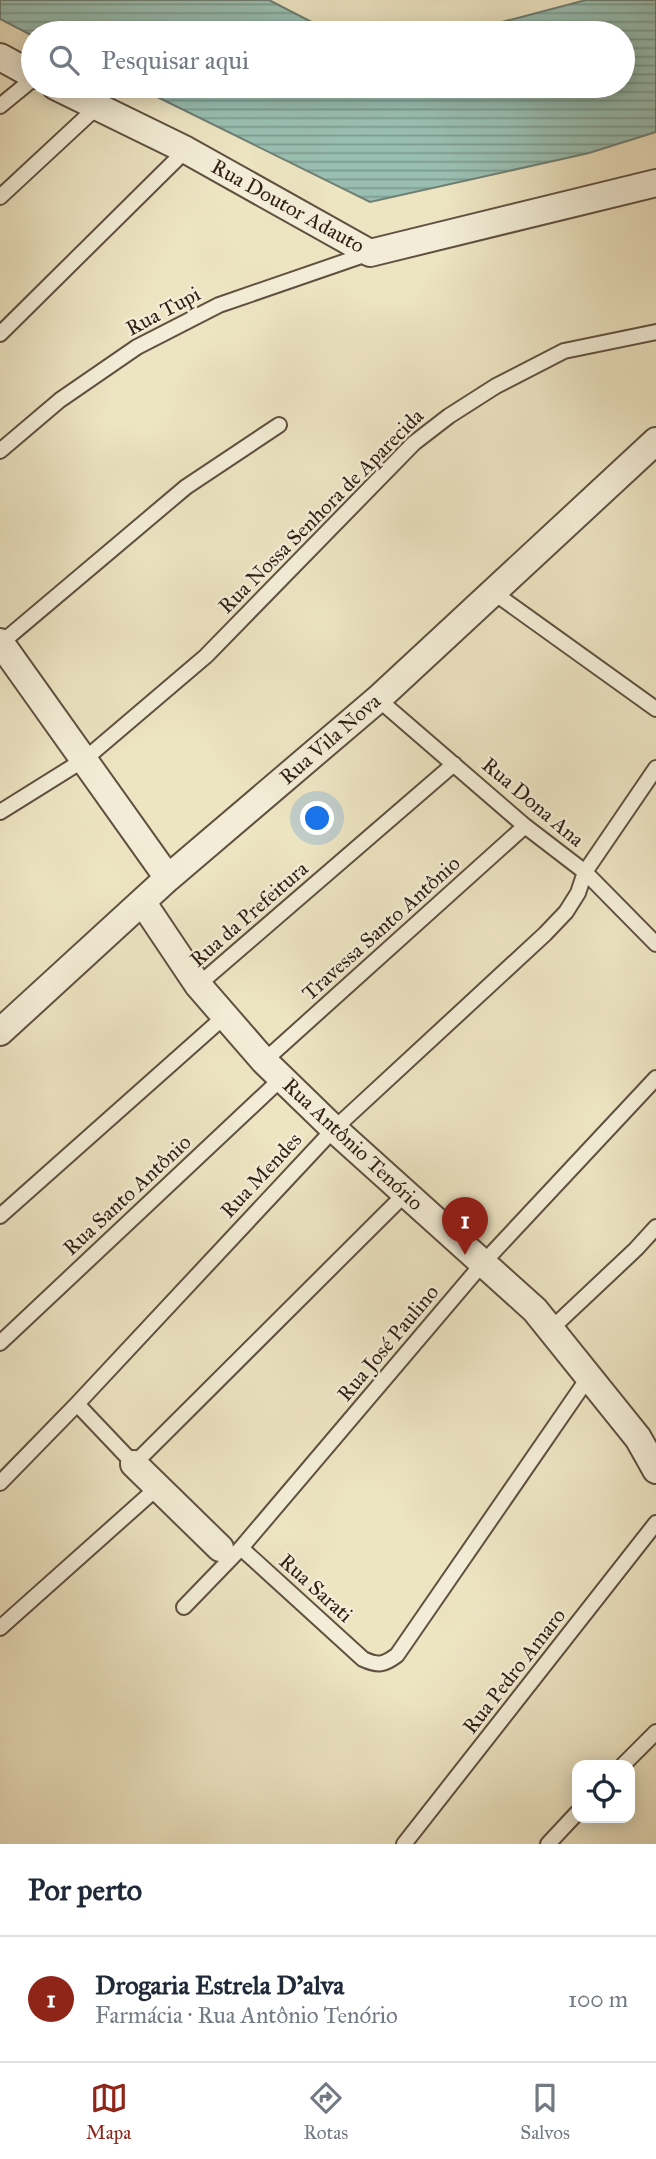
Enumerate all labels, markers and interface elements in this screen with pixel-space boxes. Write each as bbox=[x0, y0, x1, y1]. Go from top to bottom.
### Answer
search box bbox=[21, 21, 635, 98]
icon: search bbox=[45, 41, 83, 79]
text: Pesquisar aqui bbox=[101, 44, 249, 76]
street label: Rua Doutor Adauto bbox=[207, 153, 369, 259]
street label: Rua Tupi bbox=[121, 280, 205, 341]
street label: Rua Nossa Senhora de Aparecida bbox=[213, 403, 429, 619]
street label: Rua Vila Nova bbox=[274, 688, 386, 790]
street label: Rua Dona Ana bbox=[477, 752, 590, 852]
your location bbox=[300, 801, 334, 835]
street label: Travessa Santo Antônio bbox=[297, 850, 466, 1006]
street label: Rua da Prefeitura bbox=[185, 856, 314, 972]
street label: Rua Antônio Tenório bbox=[277, 1072, 429, 1216]
street label: Rua Mendes bbox=[215, 1127, 307, 1223]
street label: Rua Santo Antônio bbox=[58, 1129, 197, 1261]
pin: 1 bbox=[442, 1197, 488, 1255]
street label: Rua José Paulino bbox=[332, 1279, 444, 1407]
street label: Rua Sarati bbox=[274, 1548, 358, 1628]
street label: Rua Pedro Amaro bbox=[457, 1603, 571, 1739]
map controls bbox=[572, 1760, 635, 1823]
button: locate bbox=[572, 1760, 635, 1823]
text: Por perto bbox=[28, 1872, 142, 1908]
text: Drogaria Estrela D'alva bbox=[95, 1969, 344, 2001]
text: 1 bbox=[46, 1985, 56, 2013]
text: 100 m bbox=[568, 1985, 628, 2013]
text: Farmácia · Rua Antônio Tenório bbox=[95, 2001, 398, 2029]
tab: Mapa bbox=[86, 2079, 131, 2144]
tab: Rotas bbox=[304, 2079, 348, 2144]
tab: Salvos bbox=[520, 2079, 570, 2144]

